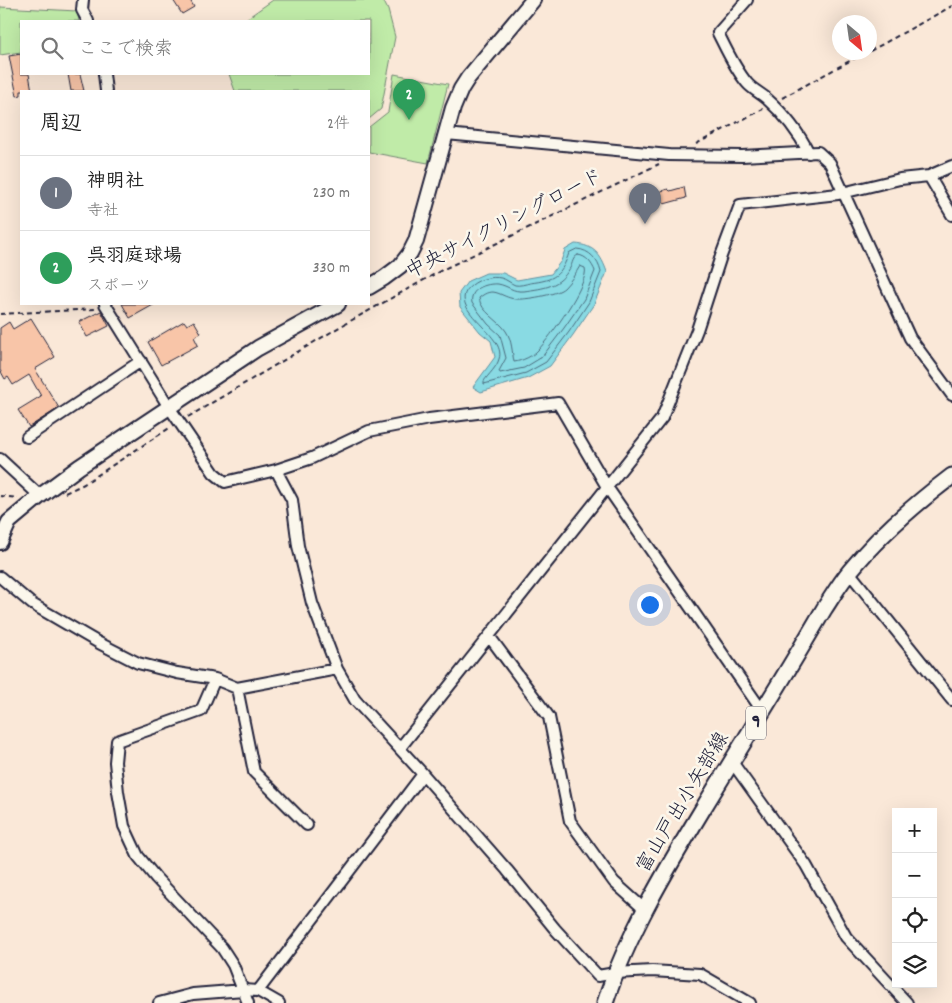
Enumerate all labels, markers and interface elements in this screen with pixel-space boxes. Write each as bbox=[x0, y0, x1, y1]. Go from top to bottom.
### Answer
north arrow bbox=[832, 15, 877, 60]
search box bbox=[20, 20, 370, 75]
icon: search bbox=[38, 34, 66, 62]
text: ここで検索 bbox=[78, 37, 173, 64]
pin: 2 bbox=[393, 79, 425, 120]
text: 周辺 bbox=[40, 110, 82, 140]
text: 2件 bbox=[327, 113, 350, 136]
street label: 中央サイクリングロード bbox=[402, 163, 608, 287]
text: 神明社 bbox=[87, 169, 144, 196]
text: 1 bbox=[54, 182, 58, 205]
text: 230 m bbox=[313, 182, 350, 205]
pin: 1 bbox=[629, 183, 661, 224]
text: 寺社 bbox=[87, 200, 119, 223]
text: 呉羽庭球場 bbox=[87, 244, 182, 271]
text: 2 bbox=[53, 257, 60, 280]
text: 330 m bbox=[312, 257, 350, 280]
text: スポーツ bbox=[87, 275, 151, 298]
your location bbox=[637, 592, 663, 618]
road number: 9 bbox=[746, 706, 766, 740]
street label: 富山戸出小矢部線 bbox=[631, 727, 737, 879]
map controls bbox=[892, 808, 937, 988]
button: + bbox=[892, 808, 937, 853]
button: − bbox=[892, 853, 937, 898]
button: locate bbox=[892, 898, 937, 943]
button: layers bbox=[892, 943, 937, 988]

